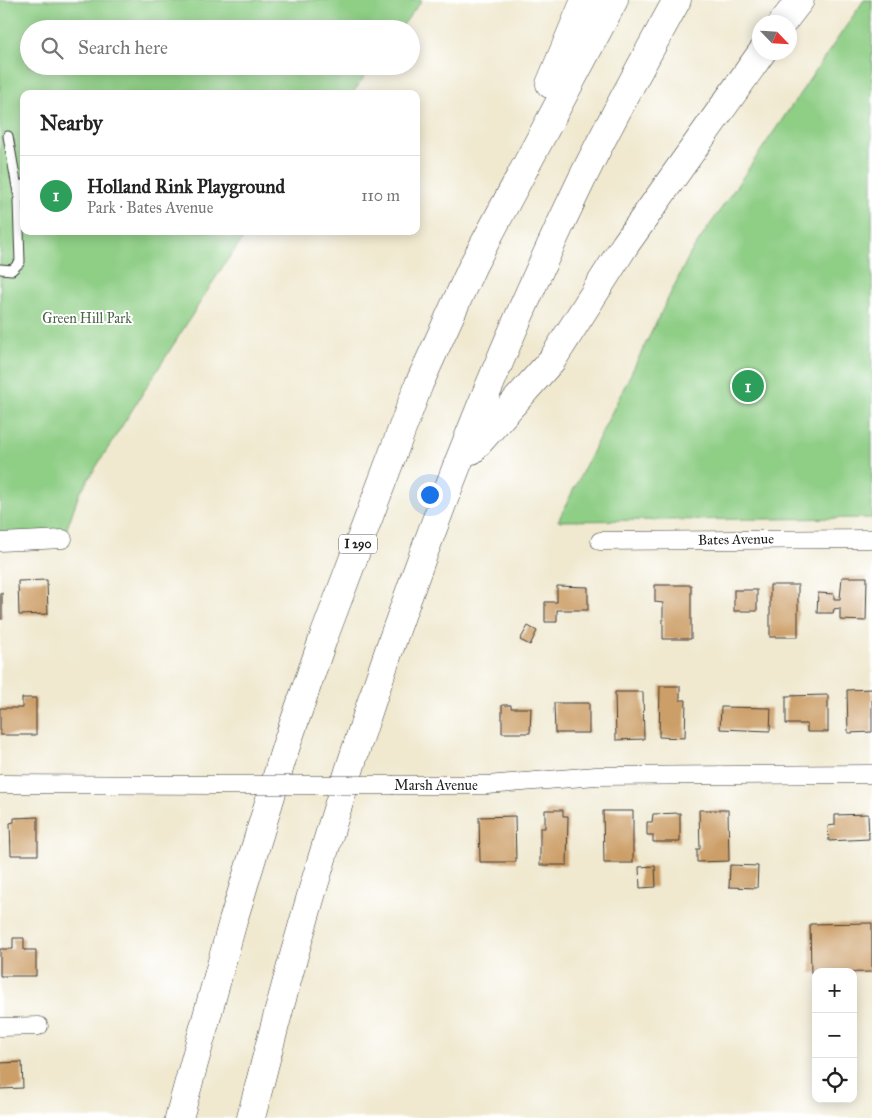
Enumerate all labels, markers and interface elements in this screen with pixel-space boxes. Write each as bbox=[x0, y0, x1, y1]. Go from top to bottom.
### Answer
north arrow bbox=[752, 15, 797, 60]
search box bbox=[20, 20, 420, 75]
icon: search bbox=[38, 34, 66, 62]
text: Search here bbox=[78, 36, 168, 59]
text: Nearby bbox=[40, 110, 103, 136]
text: Holland Rink Playground bbox=[87, 175, 285, 198]
text: 1 bbox=[53, 186, 59, 205]
text: 110 m bbox=[361, 186, 400, 205]
text: Park · Bates Avenue bbox=[87, 198, 213, 217]
park label: Green Hill Park bbox=[42, 310, 132, 327]
pin: 1 bbox=[732, 367, 764, 405]
your location bbox=[417, 482, 443, 508]
street label: Bates Avenue bbox=[698, 530, 774, 549]
road number: I 290 bbox=[339, 534, 377, 554]
street label: Marsh Avenue bbox=[394, 777, 478, 794]
map controls bbox=[812, 968, 857, 1103]
button: + bbox=[812, 968, 857, 1013]
button: − bbox=[812, 1013, 857, 1058]
button: locate bbox=[812, 1058, 857, 1103]

